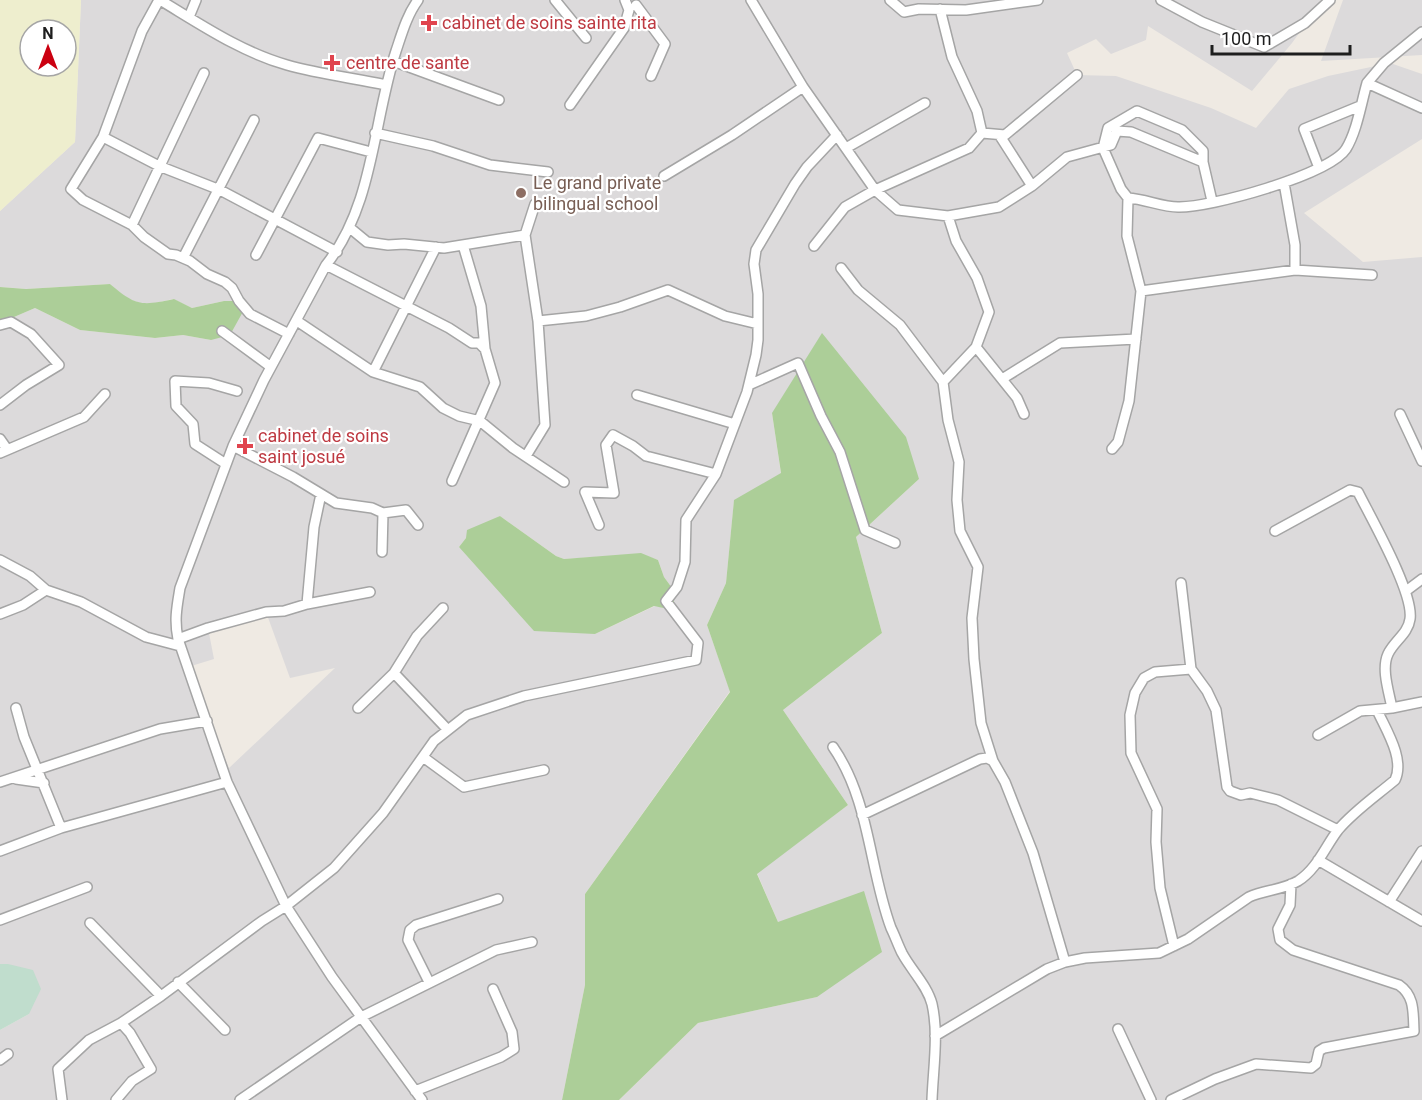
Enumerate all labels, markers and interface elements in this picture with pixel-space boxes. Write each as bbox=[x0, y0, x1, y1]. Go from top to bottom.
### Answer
place label: cabinet de soins sainte rita bbox=[442, 12, 657, 33]
marker: cabinet de soins sainte rita bbox=[420, 14, 438, 32]
north arrow bbox=[18, 18, 78, 78]
scale bar bbox=[1212, 18, 1350, 56]
text: N bbox=[42, 24, 54, 43]
text: 100 m bbox=[1221, 28, 1272, 49]
place label: centre de sante bbox=[346, 52, 469, 73]
marker: centre de sante bbox=[323, 54, 341, 72]
place label: Le grand private bilingual school bbox=[533, 172, 661, 214]
marker: Le grand private bilingual school bbox=[514, 186, 528, 200]
place label: cabinet de soins saint josué bbox=[258, 425, 389, 467]
marker: cabinet de soins saint josué bbox=[236, 437, 254, 455]

